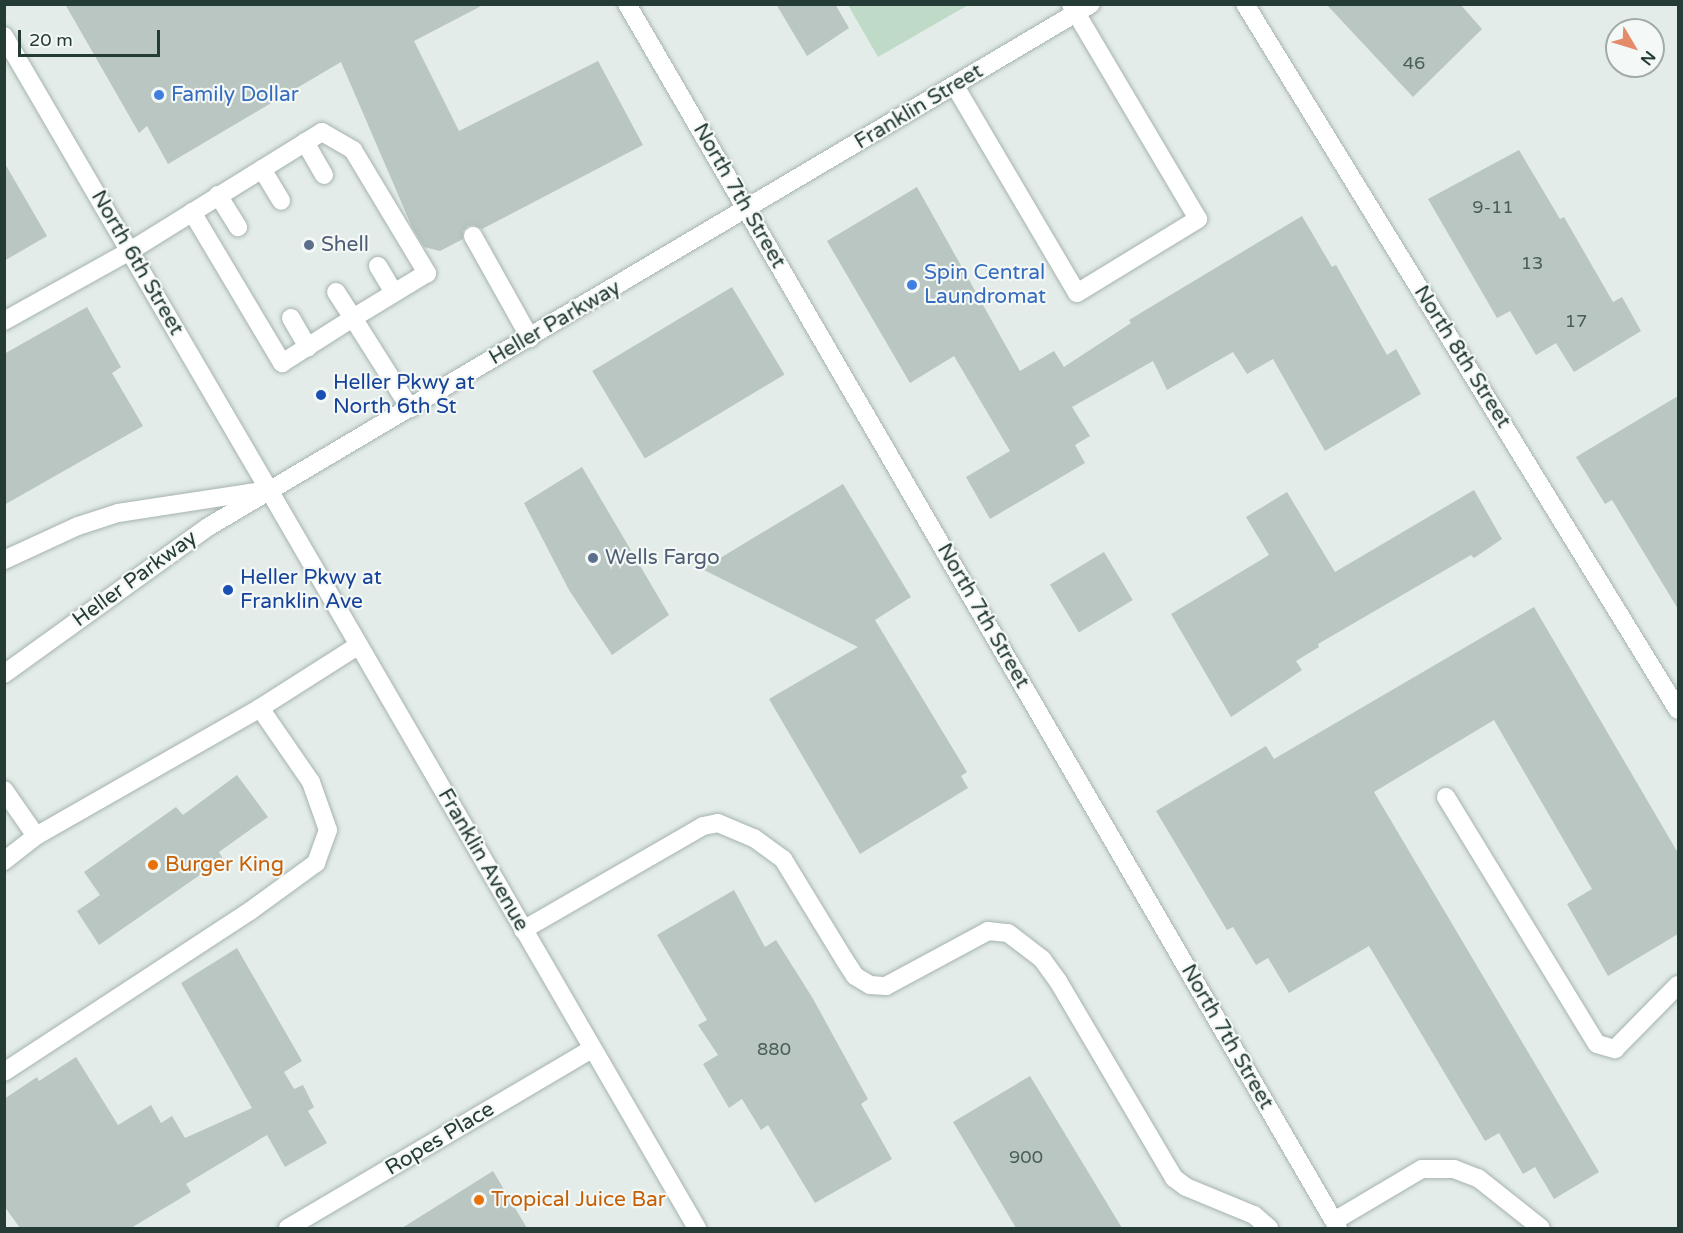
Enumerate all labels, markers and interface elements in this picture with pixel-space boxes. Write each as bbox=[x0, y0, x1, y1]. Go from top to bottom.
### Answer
scale bar bbox=[21, 18, 164, 56]
north arrow bbox=[1605, 18, 1665, 78]
text: 20 m bbox=[29, 29, 73, 51]
text: N bbox=[1636, 47, 1659, 69]
house number: 46 bbox=[1403, 52, 1425, 74]
street label: Franklin Street bbox=[850, 59, 988, 155]
place label: Family Dollar bbox=[171, 82, 299, 108]
marker: Family Dollar bbox=[152, 88, 166, 102]
street label: North 7th Street bbox=[687, 119, 791, 273]
street label: North 6th Street bbox=[85, 186, 189, 340]
house number: 9-11 bbox=[1472, 196, 1514, 218]
place label: Shell bbox=[321, 232, 369, 258]
marker: Shell bbox=[302, 238, 316, 252]
house number: 13 bbox=[1521, 252, 1543, 274]
place label: Spin Central Laundromat bbox=[924, 260, 1046, 310]
street label: Heller Parkway bbox=[485, 275, 625, 371]
marker: Spin Central Laundromat bbox=[905, 278, 919, 292]
street label: North 8th Street bbox=[1408, 281, 1516, 433]
house number: 17 bbox=[1565, 310, 1587, 332]
place label: Heller Pkwy at North 6th St bbox=[333, 370, 475, 420]
marker: Heller Pkwy at North 6th St bbox=[314, 388, 328, 402]
street label: Heller Parkway bbox=[68, 525, 202, 633]
street label: North 7th Street bbox=[931, 539, 1035, 693]
place label: Wells Fargo bbox=[605, 545, 720, 571]
marker: Wells Fargo bbox=[586, 551, 600, 565]
place label: Heller Pkwy at Franklin Ave bbox=[240, 565, 382, 615]
marker: Heller Pkwy at Franklin Ave bbox=[221, 583, 235, 597]
street label: Franklin Avenue bbox=[432, 784, 534, 936]
place label: Burger King bbox=[165, 852, 284, 878]
marker: Burger King bbox=[146, 858, 160, 872]
street label: North 7th Street bbox=[1175, 960, 1279, 1114]
house number: 880 bbox=[757, 1038, 791, 1060]
street label: Ropes Place bbox=[381, 1097, 499, 1181]
house number: 900 bbox=[1009, 1146, 1043, 1168]
place label: Tropical Juice Bar bbox=[491, 1187, 666, 1213]
marker: Tropical Juice Bar bbox=[472, 1193, 486, 1207]

